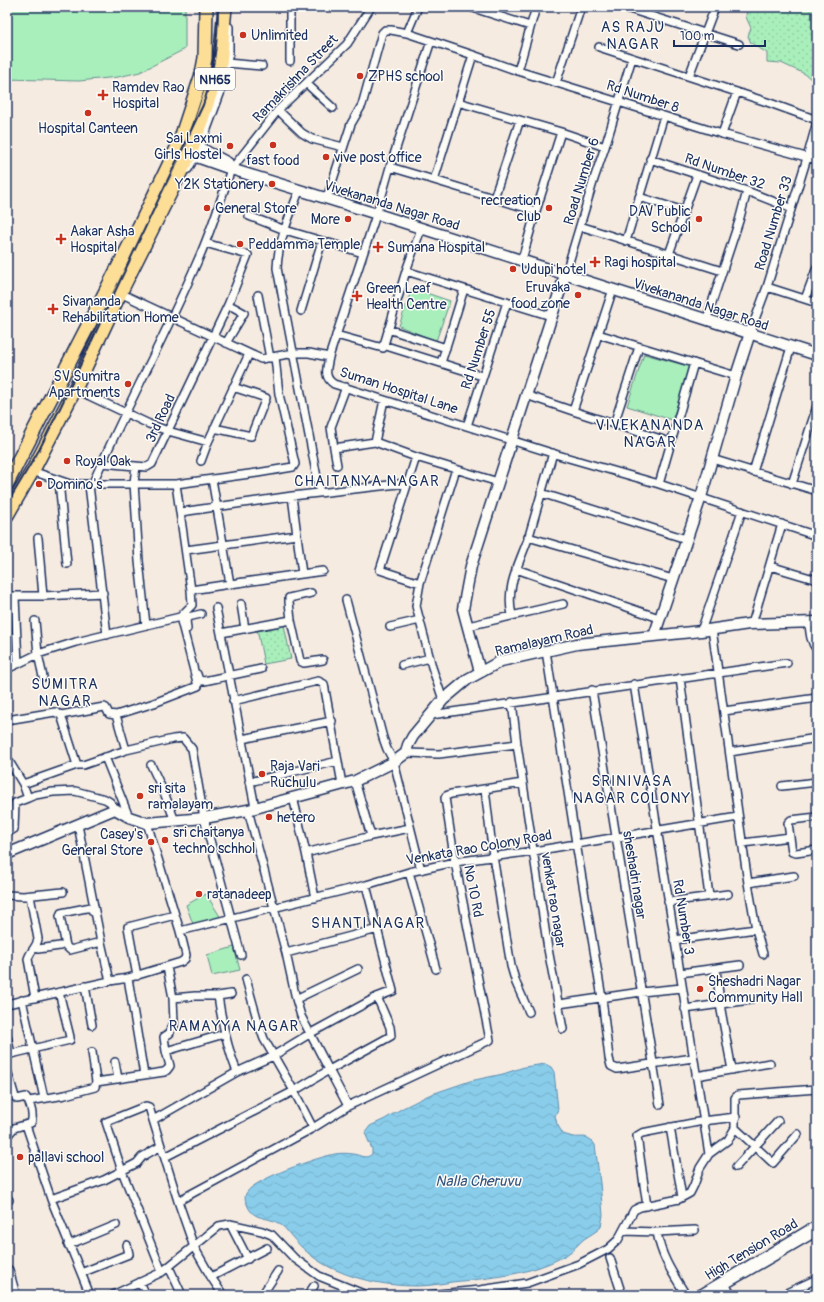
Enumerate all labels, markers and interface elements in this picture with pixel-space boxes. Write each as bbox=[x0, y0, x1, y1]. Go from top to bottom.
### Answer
district label: AS RAJU NAGAR bbox=[601, 18, 665, 54]
scale bar bbox=[674, 22, 765, 48]
place label: Unlimited bbox=[251, 27, 308, 44]
text: 100 m bbox=[680, 29, 715, 44]
marker: Unlimited bbox=[238, 30, 248, 40]
street label: Ramakrishna Street bbox=[249, 31, 342, 126]
road number: NH65 bbox=[195, 68, 235, 90]
place label: ZPHS school bbox=[368, 68, 444, 85]
marker: ZPHS school bbox=[355, 71, 365, 81]
street label: Rd Number 8 bbox=[604, 77, 681, 116]
place label: Ramdev Rao Hospital bbox=[112, 79, 185, 112]
marker: Ramdev Rao Hospital bbox=[97, 89, 109, 101]
marker: Hospital Canteen bbox=[83, 108, 93, 118]
place label: Hospital Canteen bbox=[38, 120, 138, 137]
place label: Sai Laxmi Girls Hostel bbox=[154, 130, 222, 163]
street label: Road Number 6 bbox=[560, 135, 603, 227]
marker: fast food bbox=[268, 140, 278, 150]
marker: Sai Laxmi Girls Hostel bbox=[225, 141, 235, 151]
place label: vive post office bbox=[333, 149, 422, 166]
street label: Rd Number 32 bbox=[682, 150, 767, 193]
place label: fast food bbox=[246, 152, 300, 169]
marker: vive post office bbox=[321, 152, 331, 162]
street label: Road Number 33 bbox=[751, 174, 796, 272]
place label: Y2K Stationery bbox=[174, 176, 264, 193]
street label: Vivekananda Nagar Road bbox=[322, 177, 462, 234]
marker: Y2K Stationery bbox=[267, 179, 277, 189]
place label: recreation club bbox=[481, 192, 541, 225]
place label: General Store bbox=[215, 200, 297, 217]
marker: General Store bbox=[202, 203, 212, 213]
marker: recreation club bbox=[544, 203, 554, 213]
place label: DAV Public School bbox=[629, 203, 691, 236]
place label: More bbox=[311, 211, 340, 228]
marker: More bbox=[343, 214, 353, 224]
marker: DAV Public School bbox=[694, 214, 704, 224]
place label: Aakar Asha Hospital bbox=[70, 223, 134, 256]
marker: Aakar Asha Hospital bbox=[55, 233, 67, 245]
place label: Peddamma Temple bbox=[248, 236, 360, 253]
marker: Peddamma Temple bbox=[235, 239, 245, 249]
place label: Sumana Hospital bbox=[387, 239, 485, 256]
marker: Sumana Hospital bbox=[372, 241, 384, 253]
place label: Ragi hospital bbox=[604, 254, 676, 271]
marker: Ragi hospital bbox=[589, 256, 601, 268]
place label: Udupi hotel bbox=[521, 261, 586, 278]
marker: Udupi hotel bbox=[508, 264, 518, 274]
street label: Vivekananda Nagar Road bbox=[631, 275, 771, 334]
place label: Eruvaka food zone bbox=[511, 279, 570, 312]
place label: Green Leaf Health Centre bbox=[366, 280, 447, 313]
marker: Green Leaf Health Centre bbox=[351, 290, 363, 302]
marker: Eruvaka food zone bbox=[573, 290, 583, 300]
place label: Sivananda Rehabilitation Home bbox=[62, 293, 179, 326]
marker: Sivananda Rehabilitation Home bbox=[47, 303, 59, 315]
street label: Rd Number 55 bbox=[457, 307, 499, 391]
street label: Suman Hospital Lane bbox=[338, 363, 460, 418]
place label: SV Sumitra Apartments bbox=[48, 368, 121, 401]
marker: SV Sumitra Apartments bbox=[123, 379, 133, 389]
street label: 3rd Road bbox=[142, 391, 179, 445]
district label: VIVEKANANDA NAGAR bbox=[596, 416, 704, 452]
place label: Royal Oak bbox=[75, 453, 131, 470]
marker: Royal Oak bbox=[62, 456, 72, 466]
district label: CHAITANYA NAGAR bbox=[294, 472, 440, 491]
place label: Domino's bbox=[47, 476, 103, 493]
marker: Domino's bbox=[34, 479, 44, 489]
street label: Ramalayam Road bbox=[493, 621, 595, 660]
district label: SUMITRA NAGAR bbox=[31, 675, 99, 711]
place label: Raja Vari Ruchulu bbox=[270, 758, 320, 791]
marker: Raja Vari Ruchulu bbox=[257, 769, 267, 779]
district label: SRINIVASA NAGAR COLONY bbox=[573, 772, 691, 808]
place label: sri sita ramalayam bbox=[148, 780, 213, 813]
marker: sri sita ramalayam bbox=[135, 791, 145, 801]
place label: hetero bbox=[277, 809, 316, 826]
marker: hetero bbox=[264, 812, 274, 822]
place label: sri chaitanya techno schhol bbox=[172, 824, 255, 857]
place label: Casey's General Store bbox=[61, 826, 144, 859]
street label: Venkata Rao Colony Road bbox=[405, 826, 553, 869]
street label: sheshadri nagar bbox=[619, 830, 650, 921]
marker: sri chaitanya techno schhol bbox=[160, 835, 170, 845]
marker: Casey's General Store bbox=[146, 837, 156, 847]
street label: venkat rao nagar bbox=[537, 850, 569, 949]
street label: No 10 Rd bbox=[460, 863, 487, 919]
street label: Rd Number 3 bbox=[669, 878, 698, 956]
place label: ratanadeep bbox=[207, 886, 272, 903]
marker: ratanadeep bbox=[194, 889, 204, 899]
district label: SHANTI NAGAR bbox=[311, 914, 425, 933]
place label: Sheshadri Nagar Community Hall bbox=[708, 973, 803, 1006]
marker: Sheshadri Nagar Community Hall bbox=[695, 984, 705, 994]
district label: RAMAYYA NAGAR bbox=[169, 1017, 299, 1036]
place label: pallavi school bbox=[28, 1149, 104, 1166]
marker: pallavi school bbox=[15, 1152, 25, 1162]
water label: Nalla Cheruvu bbox=[435, 1172, 522, 1191]
street label: High Tension Road bbox=[702, 1215, 801, 1284]

